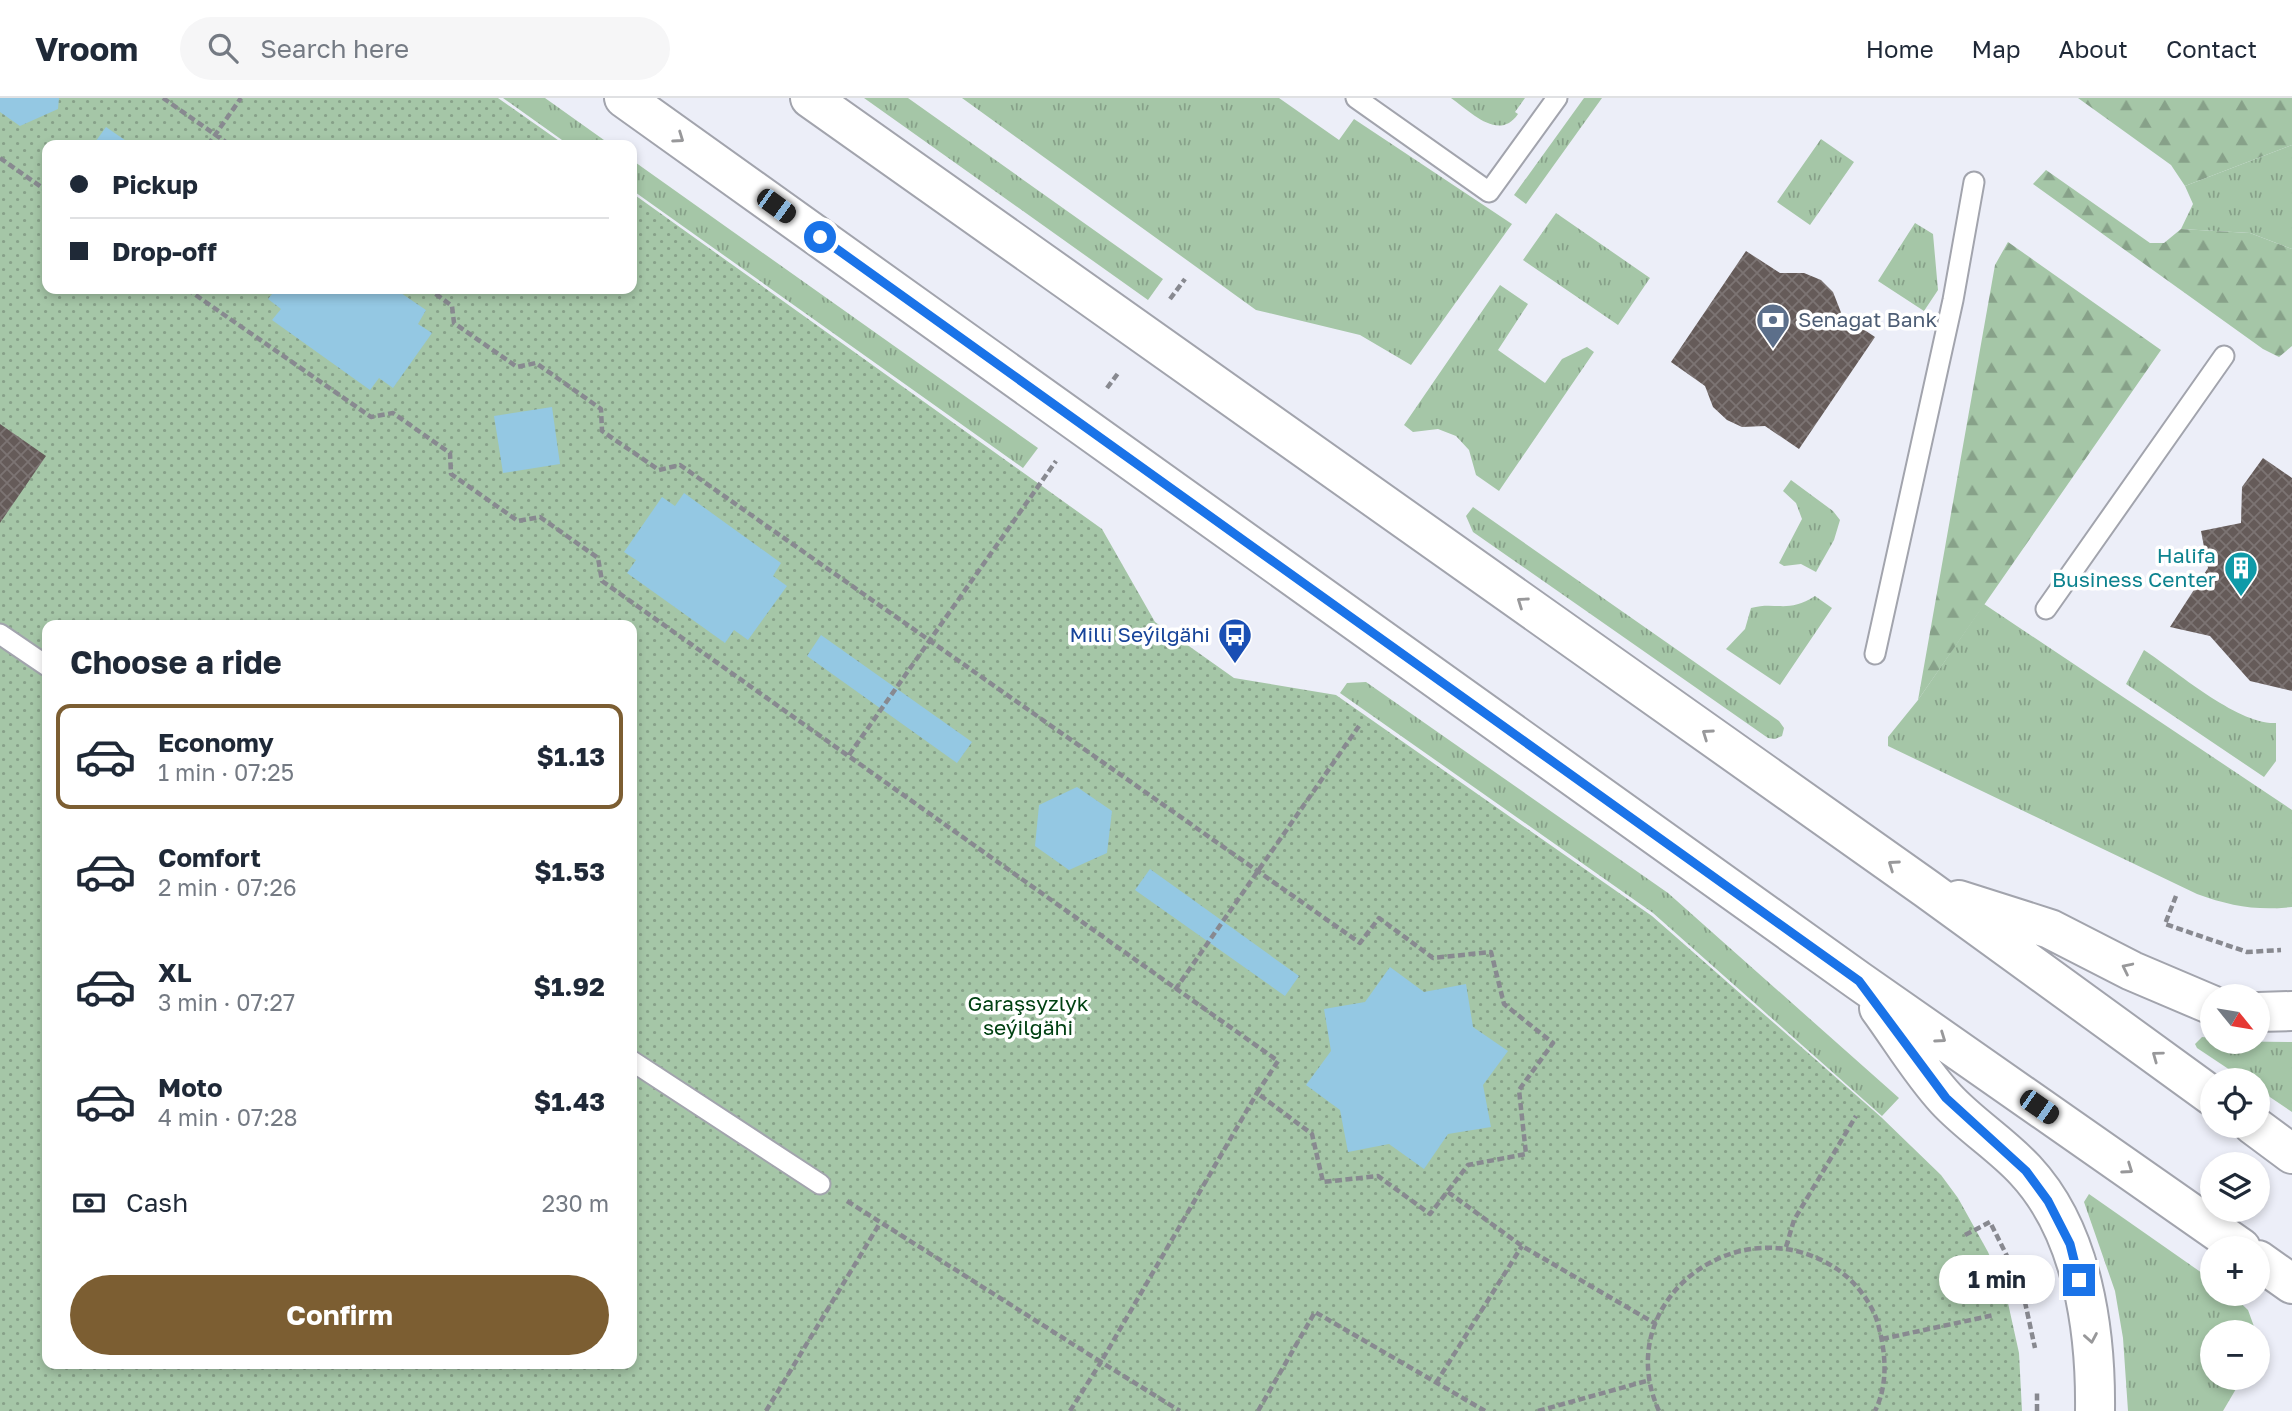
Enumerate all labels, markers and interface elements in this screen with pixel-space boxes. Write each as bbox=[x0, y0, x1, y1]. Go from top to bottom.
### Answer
search box bbox=[180, 17, 670, 80]
text: Vroom bbox=[35, 29, 138, 68]
icon: search bbox=[204, 29, 242, 67]
text: Search here bbox=[260, 33, 409, 64]
text: Home bbox=[1866, 34, 1934, 63]
text: Map bbox=[1972, 34, 2021, 63]
text: About bbox=[2059, 34, 2128, 63]
text: Contact bbox=[2166, 34, 2257, 63]
one-way arrow bbox=[671, 129, 684, 142]
text: Pickup bbox=[112, 169, 198, 200]
car bbox=[753, 185, 800, 227]
route start bbox=[804, 221, 836, 253]
text: Drop-off bbox=[112, 236, 217, 267]
bank icon: Senagat Bank bbox=[1754, 301, 1792, 350]
place label: Senagat Bank bbox=[1798, 306, 1937, 332]
place label: Halifa Business Center bbox=[2052, 542, 2216, 592]
building icon: Halifa Business Center bbox=[2222, 549, 2260, 598]
one-way arrow bbox=[1517, 598, 1530, 610]
bus stop icon: Milli Seýilgähi bbox=[1216, 616, 1254, 665]
place label: Milli Seýilgähi bbox=[1070, 621, 1210, 647]
text: Choose a ride bbox=[70, 643, 282, 681]
icon: car bbox=[74, 725, 137, 788]
text: Economy bbox=[158, 727, 274, 758]
one-way arrow bbox=[1702, 730, 1715, 742]
text: $1.13 bbox=[537, 741, 605, 772]
text: 1 min · 07:25 bbox=[158, 758, 294, 786]
icon: car bbox=[74, 840, 137, 903]
text: Comfort bbox=[158, 842, 261, 873]
text: $1.53 bbox=[534, 856, 605, 887]
one-way arrow bbox=[1888, 861, 1901, 873]
text: 2 min · 07:26 bbox=[158, 873, 297, 901]
icon: car bbox=[74, 955, 137, 1018]
text: XL bbox=[158, 957, 192, 988]
one-way arrow bbox=[2122, 963, 2134, 977]
text: $1.92 bbox=[533, 971, 605, 1002]
north arrow bbox=[2200, 984, 2270, 1054]
map controls bbox=[2200, 984, 2270, 1390]
text: 3 min · 07:27 bbox=[158, 988, 295, 1016]
park label: Garaşsyzlyk seýilgähi bbox=[967, 990, 1089, 1040]
one-way arrow bbox=[1933, 1030, 1946, 1042]
one-way arrow bbox=[2152, 1052, 2165, 1064]
button: locate bbox=[2200, 1068, 2270, 1138]
icon: car bbox=[74, 1070, 137, 1133]
text: Moto bbox=[158, 1072, 223, 1103]
text: $1.43 bbox=[534, 1086, 605, 1117]
car bbox=[2016, 1086, 2063, 1128]
text: 4 min · 07:28 bbox=[158, 1103, 298, 1131]
button: layers bbox=[2200, 1152, 2270, 1222]
one-way arrow bbox=[2120, 1161, 2133, 1173]
icon: cash bbox=[70, 1184, 108, 1222]
text: Cash bbox=[126, 1187, 188, 1218]
text: 230 m bbox=[542, 1189, 609, 1217]
button: + bbox=[2200, 1236, 2270, 1306]
callout: 1 min bbox=[1939, 1256, 2054, 1304]
route end bbox=[2063, 1264, 2095, 1296]
text: 1 min bbox=[1968, 1265, 2026, 1293]
button: Confirm bbox=[70, 1275, 609, 1355]
button: − bbox=[2200, 1320, 2270, 1390]
one-way arrow bbox=[2083, 1332, 2098, 1344]

